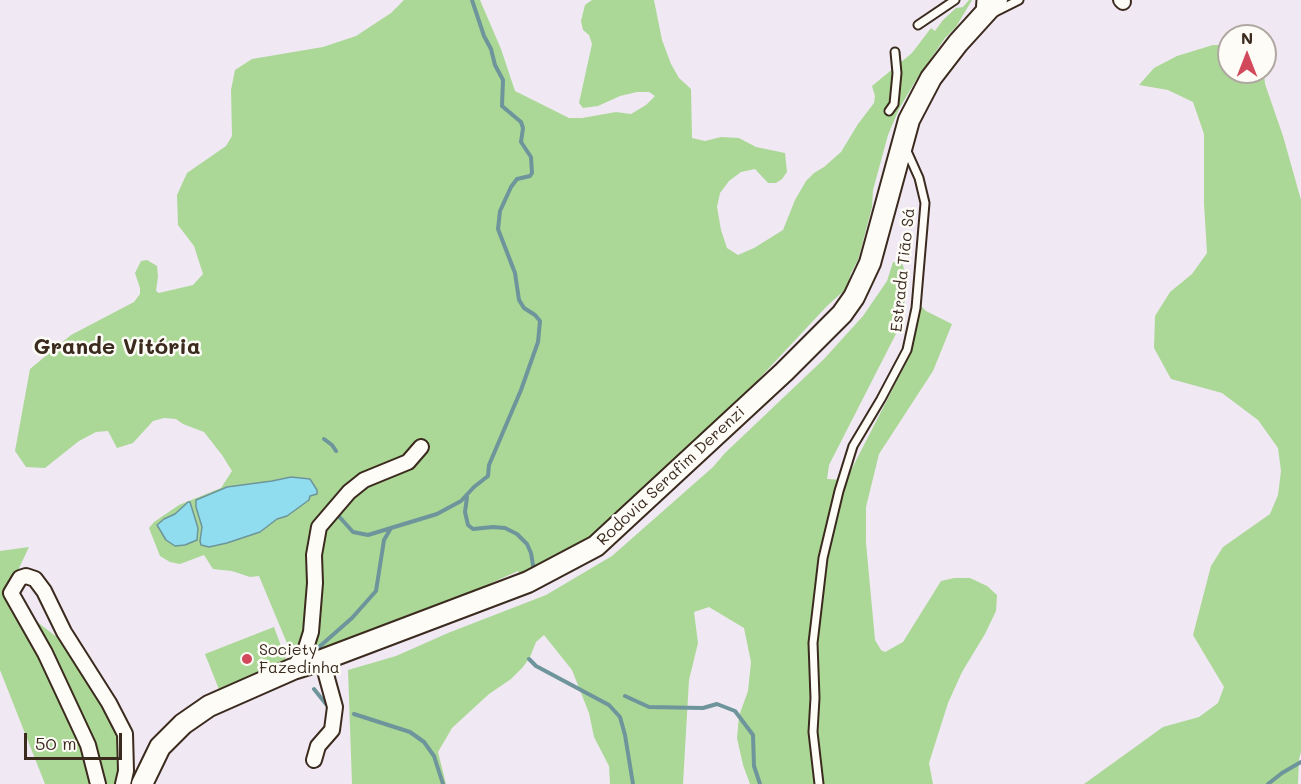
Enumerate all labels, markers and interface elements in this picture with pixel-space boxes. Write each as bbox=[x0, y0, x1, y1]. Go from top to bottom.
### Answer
north arrow bbox=[1217, 24, 1277, 84]
text: N bbox=[1241, 27, 1253, 48]
street label: Estrada Tião Sá bbox=[887, 207, 919, 333]
district label: Grande Vitória bbox=[33, 334, 201, 360]
street label: Rodovia Serafim Derenzi bbox=[593, 402, 749, 550]
place label: Society Fazedinha bbox=[259, 640, 340, 678]
marker: Society Fazedinha bbox=[240, 652, 254, 666]
scale bar bbox=[27, 721, 124, 759]
text: 50 m bbox=[35, 731, 77, 755]

